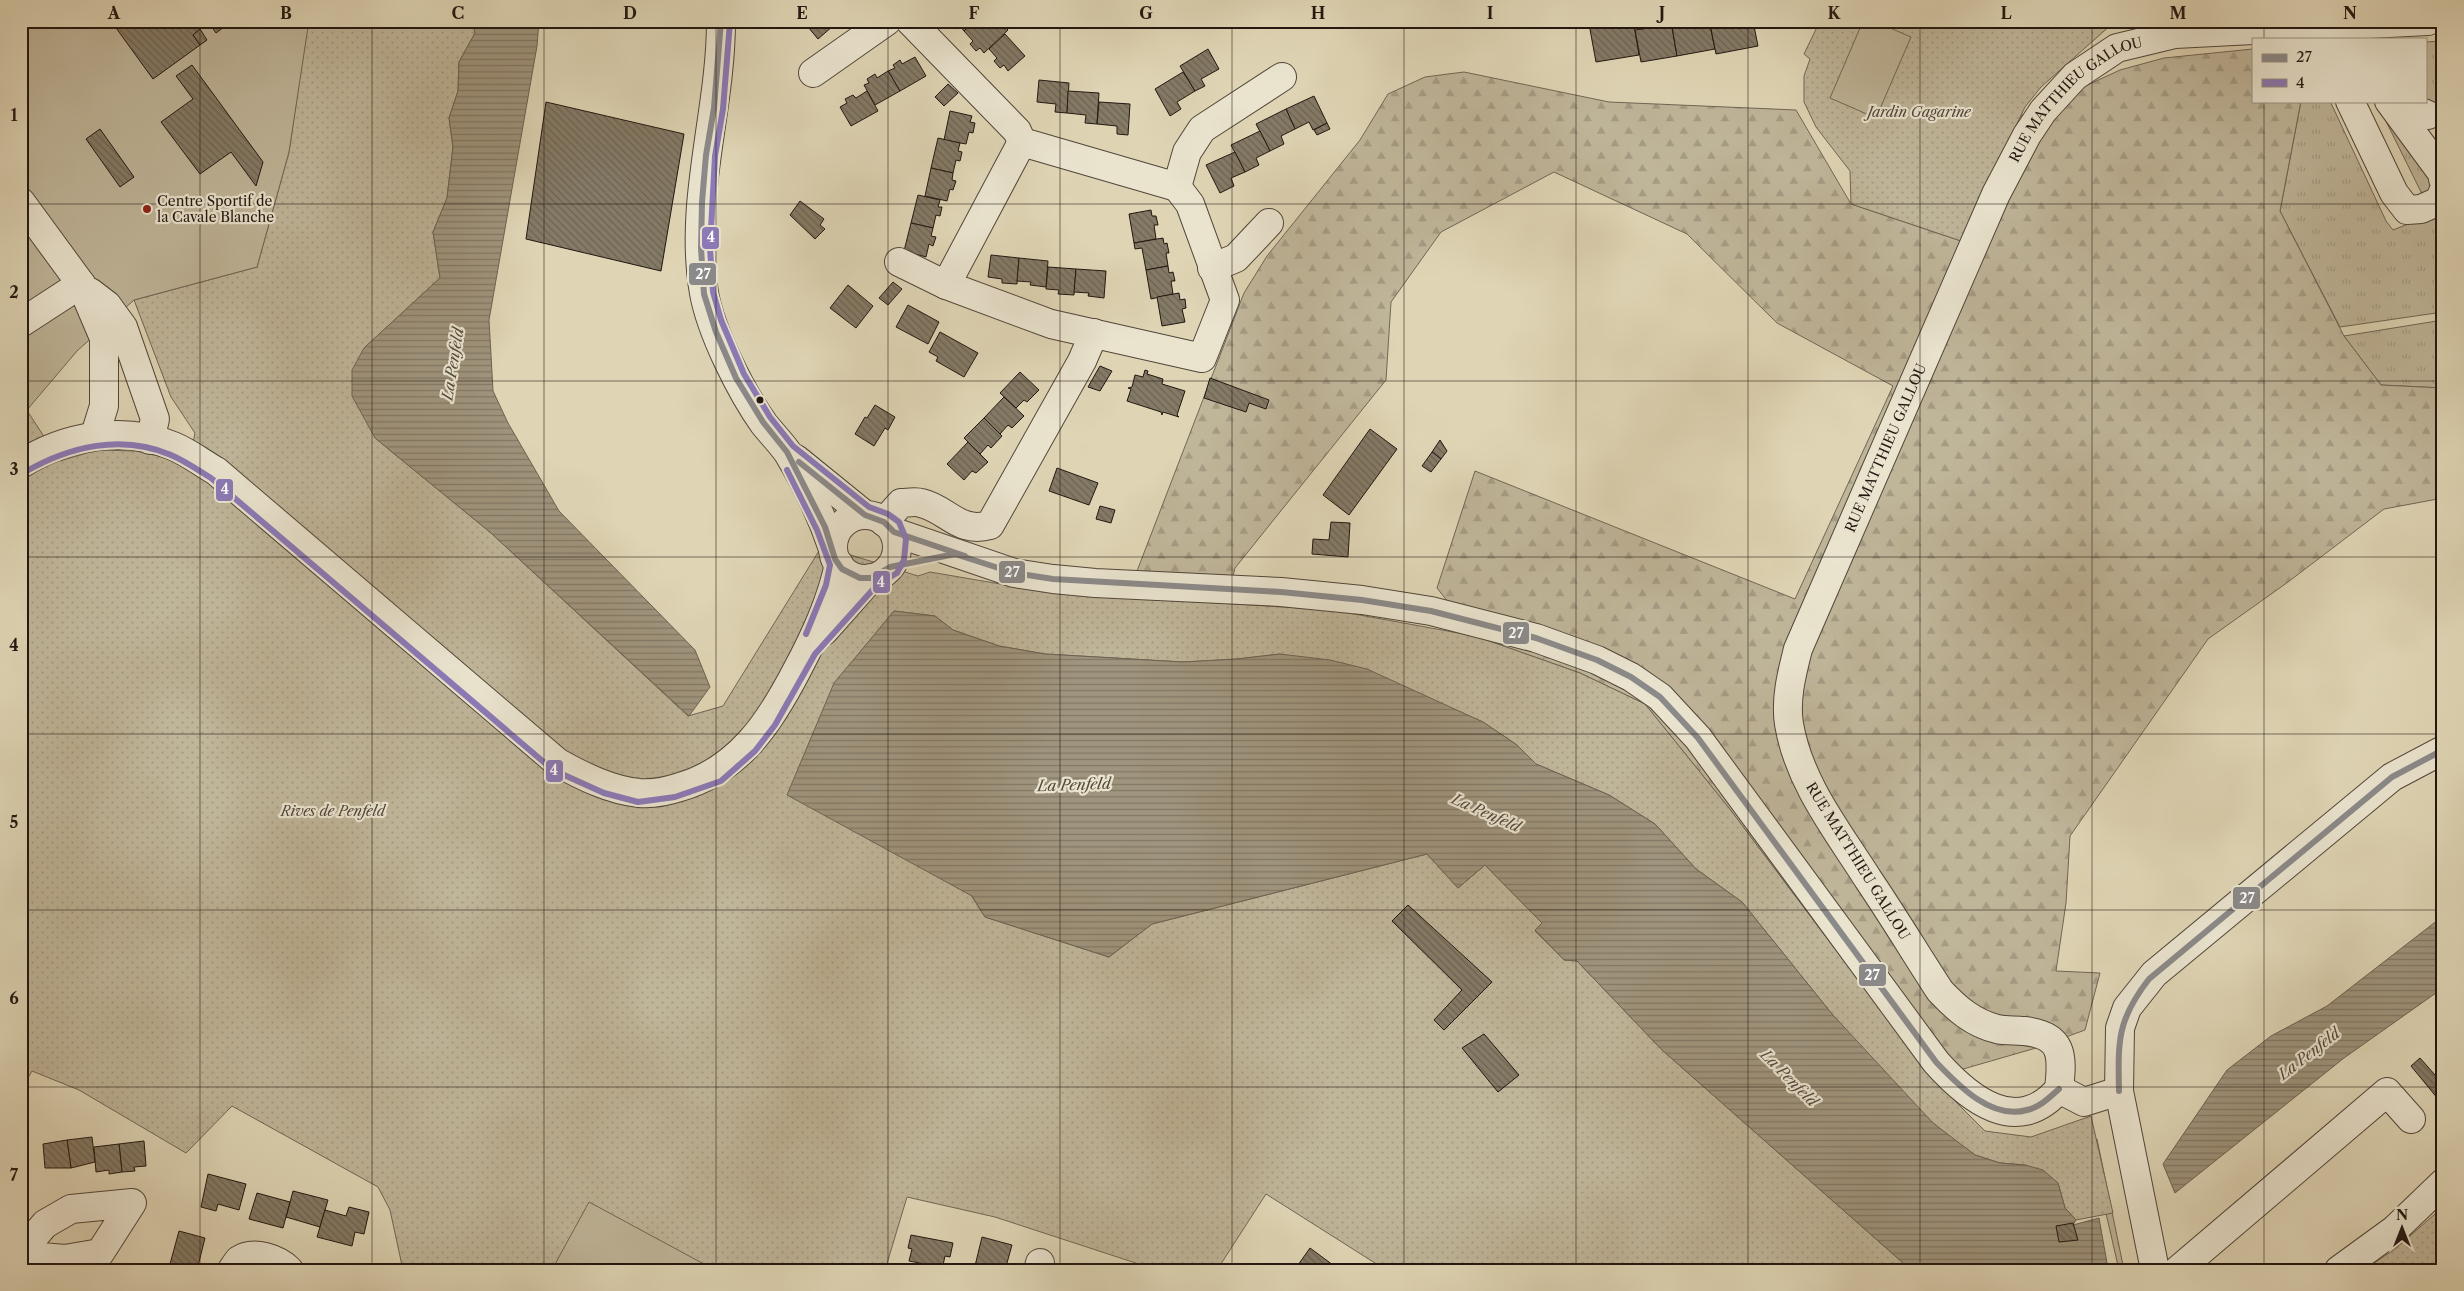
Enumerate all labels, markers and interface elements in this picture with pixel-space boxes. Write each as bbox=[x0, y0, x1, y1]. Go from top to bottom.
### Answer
text: A bbox=[107, 3, 121, 23]
text: B bbox=[280, 3, 292, 23]
text: C bbox=[452, 3, 464, 23]
text: D bbox=[623, 3, 637, 23]
text: E bbox=[796, 3, 808, 23]
text: F bbox=[969, 3, 980, 23]
text: G bbox=[1139, 3, 1153, 23]
text: H bbox=[1311, 3, 1325, 23]
text: I bbox=[1487, 3, 1494, 23]
text: J bbox=[1656, 3, 1665, 23]
text: K bbox=[1828, 3, 1842, 23]
text: L bbox=[2000, 3, 2012, 23]
text: M bbox=[2170, 3, 2187, 23]
text: N bbox=[2343, 3, 2357, 23]
street label: RUE MATTHIEU GALLOU bbox=[2005, 33, 2145, 165]
legend bbox=[2252, 38, 2426, 102]
text: 27 bbox=[2296, 47, 2313, 66]
text: 4 bbox=[2296, 73, 2305, 92]
park label: Jardin Gagarine bbox=[1863, 103, 1972, 121]
text: 1 bbox=[10, 105, 18, 125]
place label: Centre Sportif de la Cavale Blanche bbox=[157, 192, 274, 226]
marker: Centre Sportif de la Cavale Blanche bbox=[141, 203, 153, 215]
line badge: 4 bbox=[701, 226, 720, 250]
text: 4 bbox=[707, 228, 715, 246]
line badge: 27 bbox=[688, 262, 717, 286]
text: 27 bbox=[695, 265, 711, 283]
text: 2 bbox=[9, 282, 19, 302]
water label: La Penfeld bbox=[437, 324, 468, 403]
street label: RUE MATTHIEU GALLOU bbox=[1841, 360, 1930, 535]
unlabelled marker bbox=[755, 395, 765, 405]
text: 3 bbox=[9, 459, 19, 479]
line badge: 4 bbox=[215, 478, 234, 502]
text: 4 bbox=[221, 480, 229, 498]
line badge: 27 bbox=[998, 560, 1026, 584]
text: 27 bbox=[1004, 563, 1020, 581]
line badge: 4 bbox=[872, 570, 891, 594]
text: 4 bbox=[877, 573, 885, 591]
line badge: 27 bbox=[1502, 621, 1530, 645]
text: 27 bbox=[1508, 624, 1524, 642]
text: 4 bbox=[9, 635, 19, 655]
line badge: 4 bbox=[545, 759, 564, 783]
text: 4 bbox=[550, 761, 558, 779]
water label: La Penfeld bbox=[1036, 774, 1113, 795]
street label: RUE MATTHIEU GALLOU bbox=[1802, 779, 1914, 943]
water label: La Penfeld bbox=[1448, 789, 1525, 837]
park label: Rives de Penfeld bbox=[280, 802, 387, 820]
text: 5 bbox=[10, 812, 19, 832]
line badge: 27 bbox=[2232, 886, 2261, 910]
text: 27 bbox=[2239, 889, 2255, 907]
line badge: 27 bbox=[1858, 963, 1887, 987]
text: 27 bbox=[1864, 966, 1880, 984]
text: 6 bbox=[9, 988, 19, 1008]
water label: La Penfeld bbox=[2273, 1022, 2345, 1084]
water label: La Penfeld bbox=[1756, 1044, 1823, 1112]
text: 7 bbox=[10, 1165, 19, 1185]
north arrow bbox=[2376, 1204, 2426, 1254]
text: N bbox=[2396, 1206, 2408, 1224]

